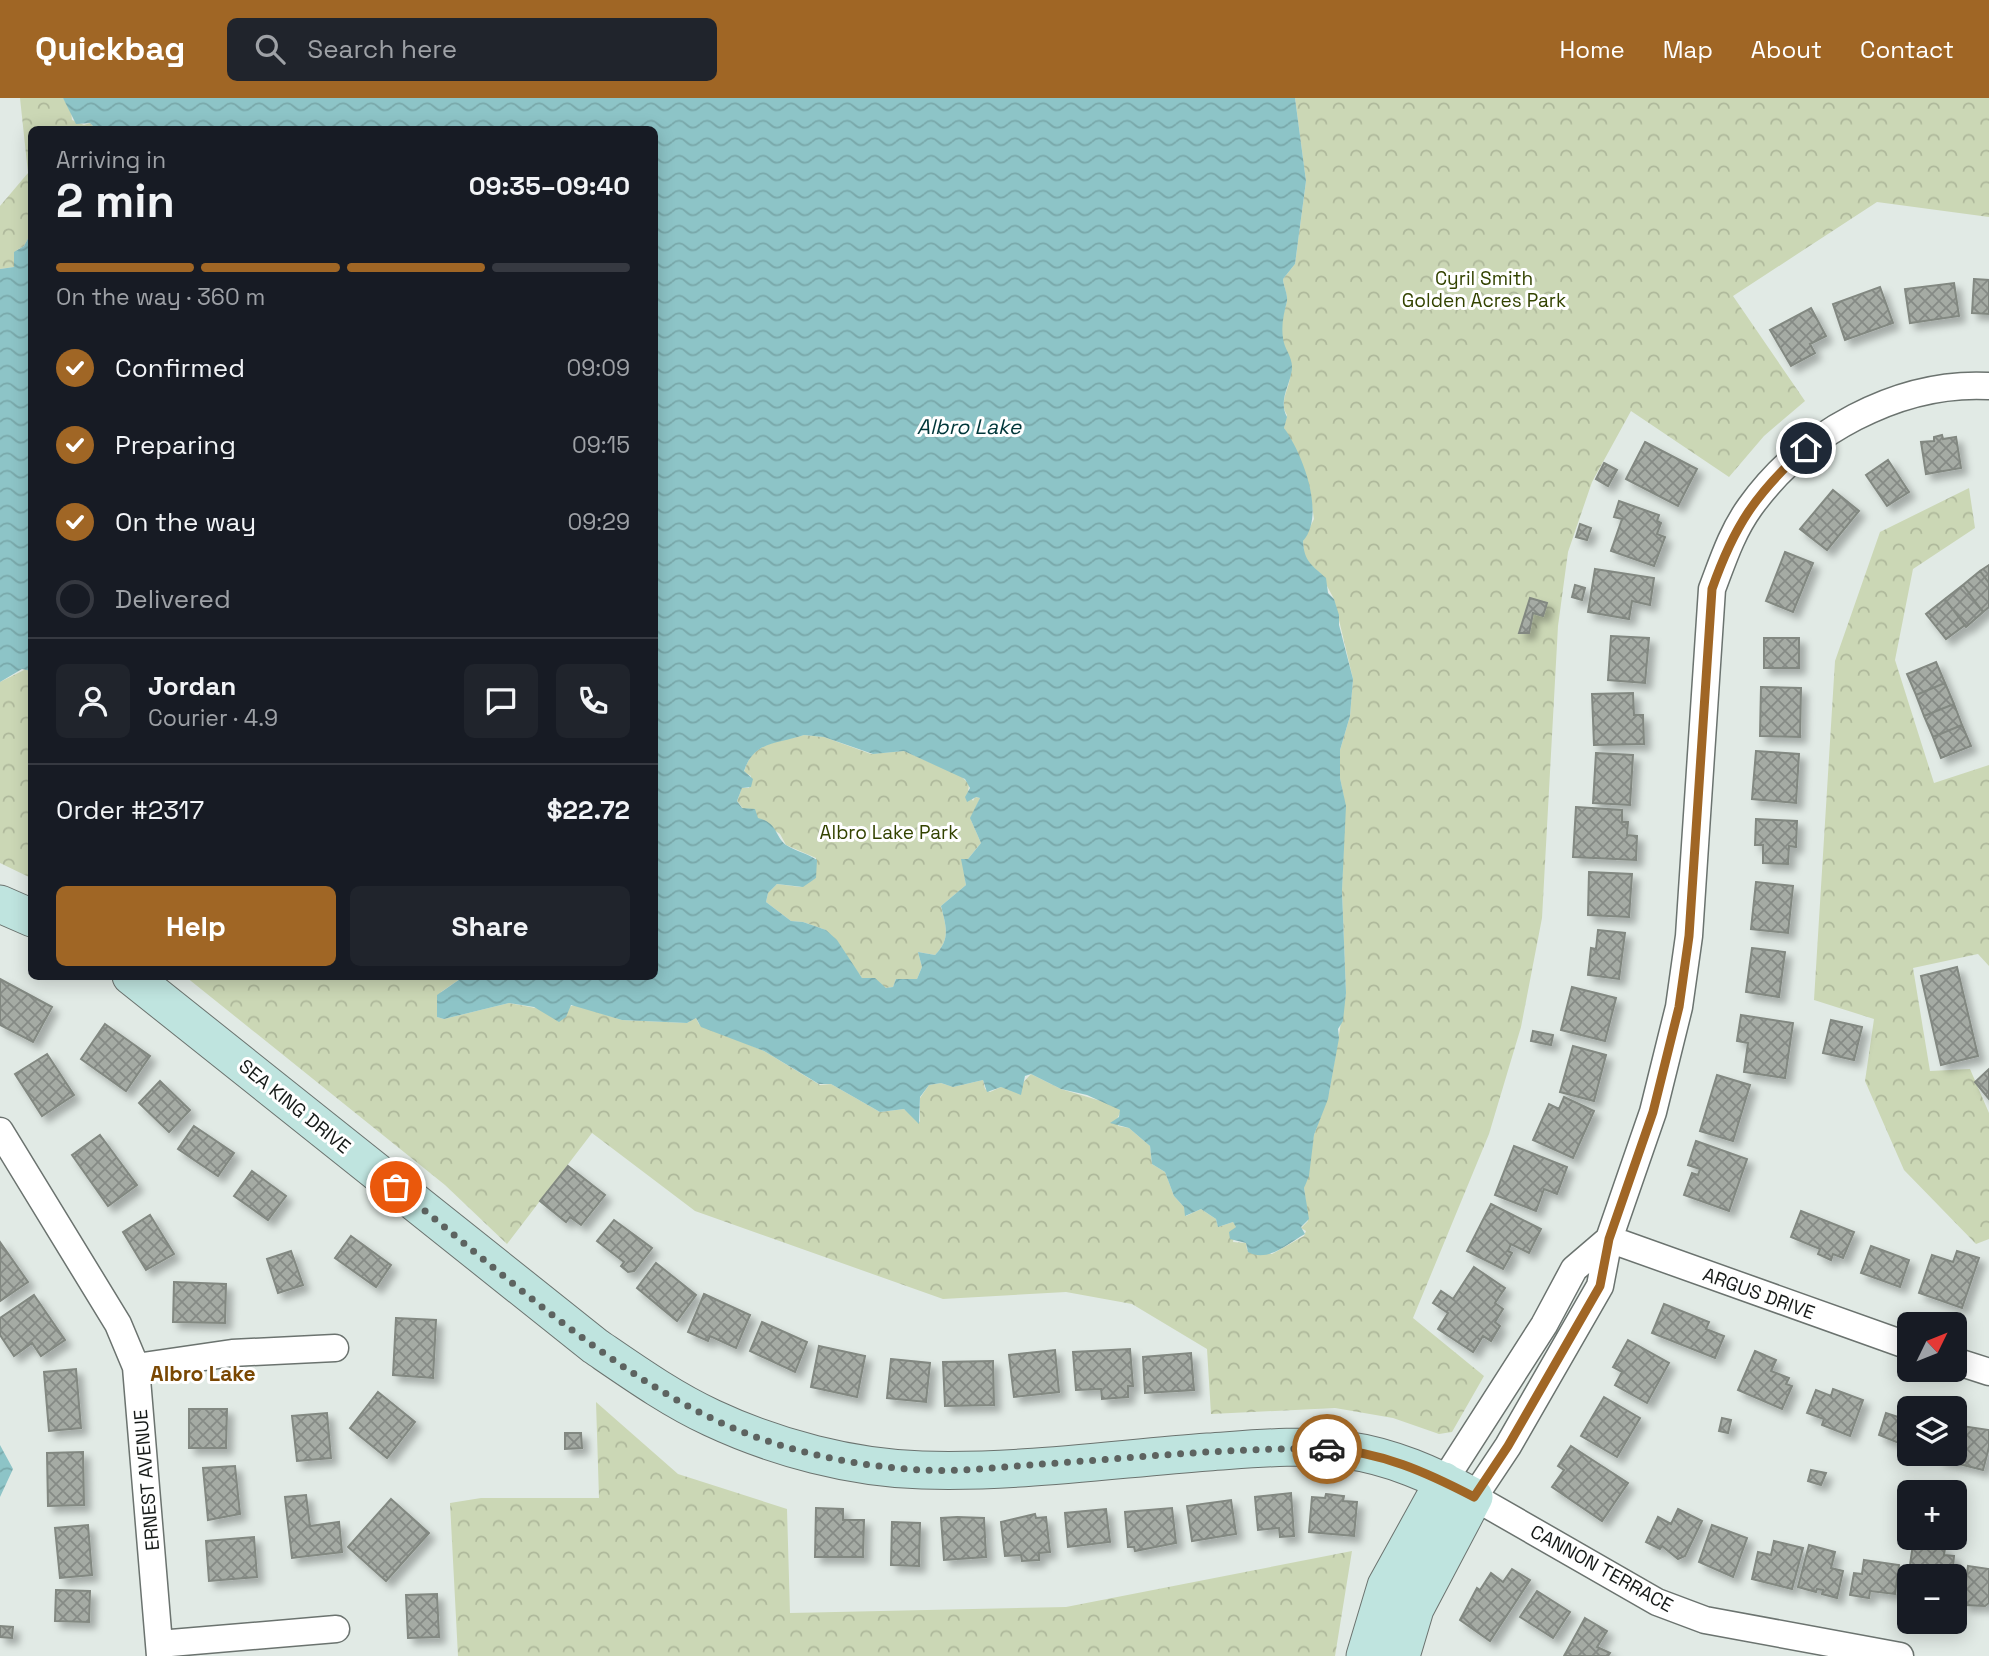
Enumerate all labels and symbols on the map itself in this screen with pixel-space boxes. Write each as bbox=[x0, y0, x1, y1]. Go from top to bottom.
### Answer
park label: Cyril Smith Golden Acres Park bbox=[1402, 266, 1566, 313]
water label: Albro Lake bbox=[917, 413, 1023, 440]
pin bbox=[1776, 418, 1836, 478]
park label: Albro Lake Park bbox=[820, 820, 958, 845]
street label: SEA KING DRIVE bbox=[234, 1054, 356, 1159]
pin bbox=[366, 1157, 426, 1217]
street label: ARGUS DRIVE bbox=[1699, 1262, 1818, 1325]
north arrow bbox=[1897, 1312, 1967, 1382]
district label: Albro Lake bbox=[150, 1360, 256, 1387]
street label: ERNEST AVENUE bbox=[128, 1408, 165, 1552]
courier bbox=[1292, 1414, 1362, 1484]
street label: CANNON TERRACE bbox=[1526, 1519, 1678, 1618]

